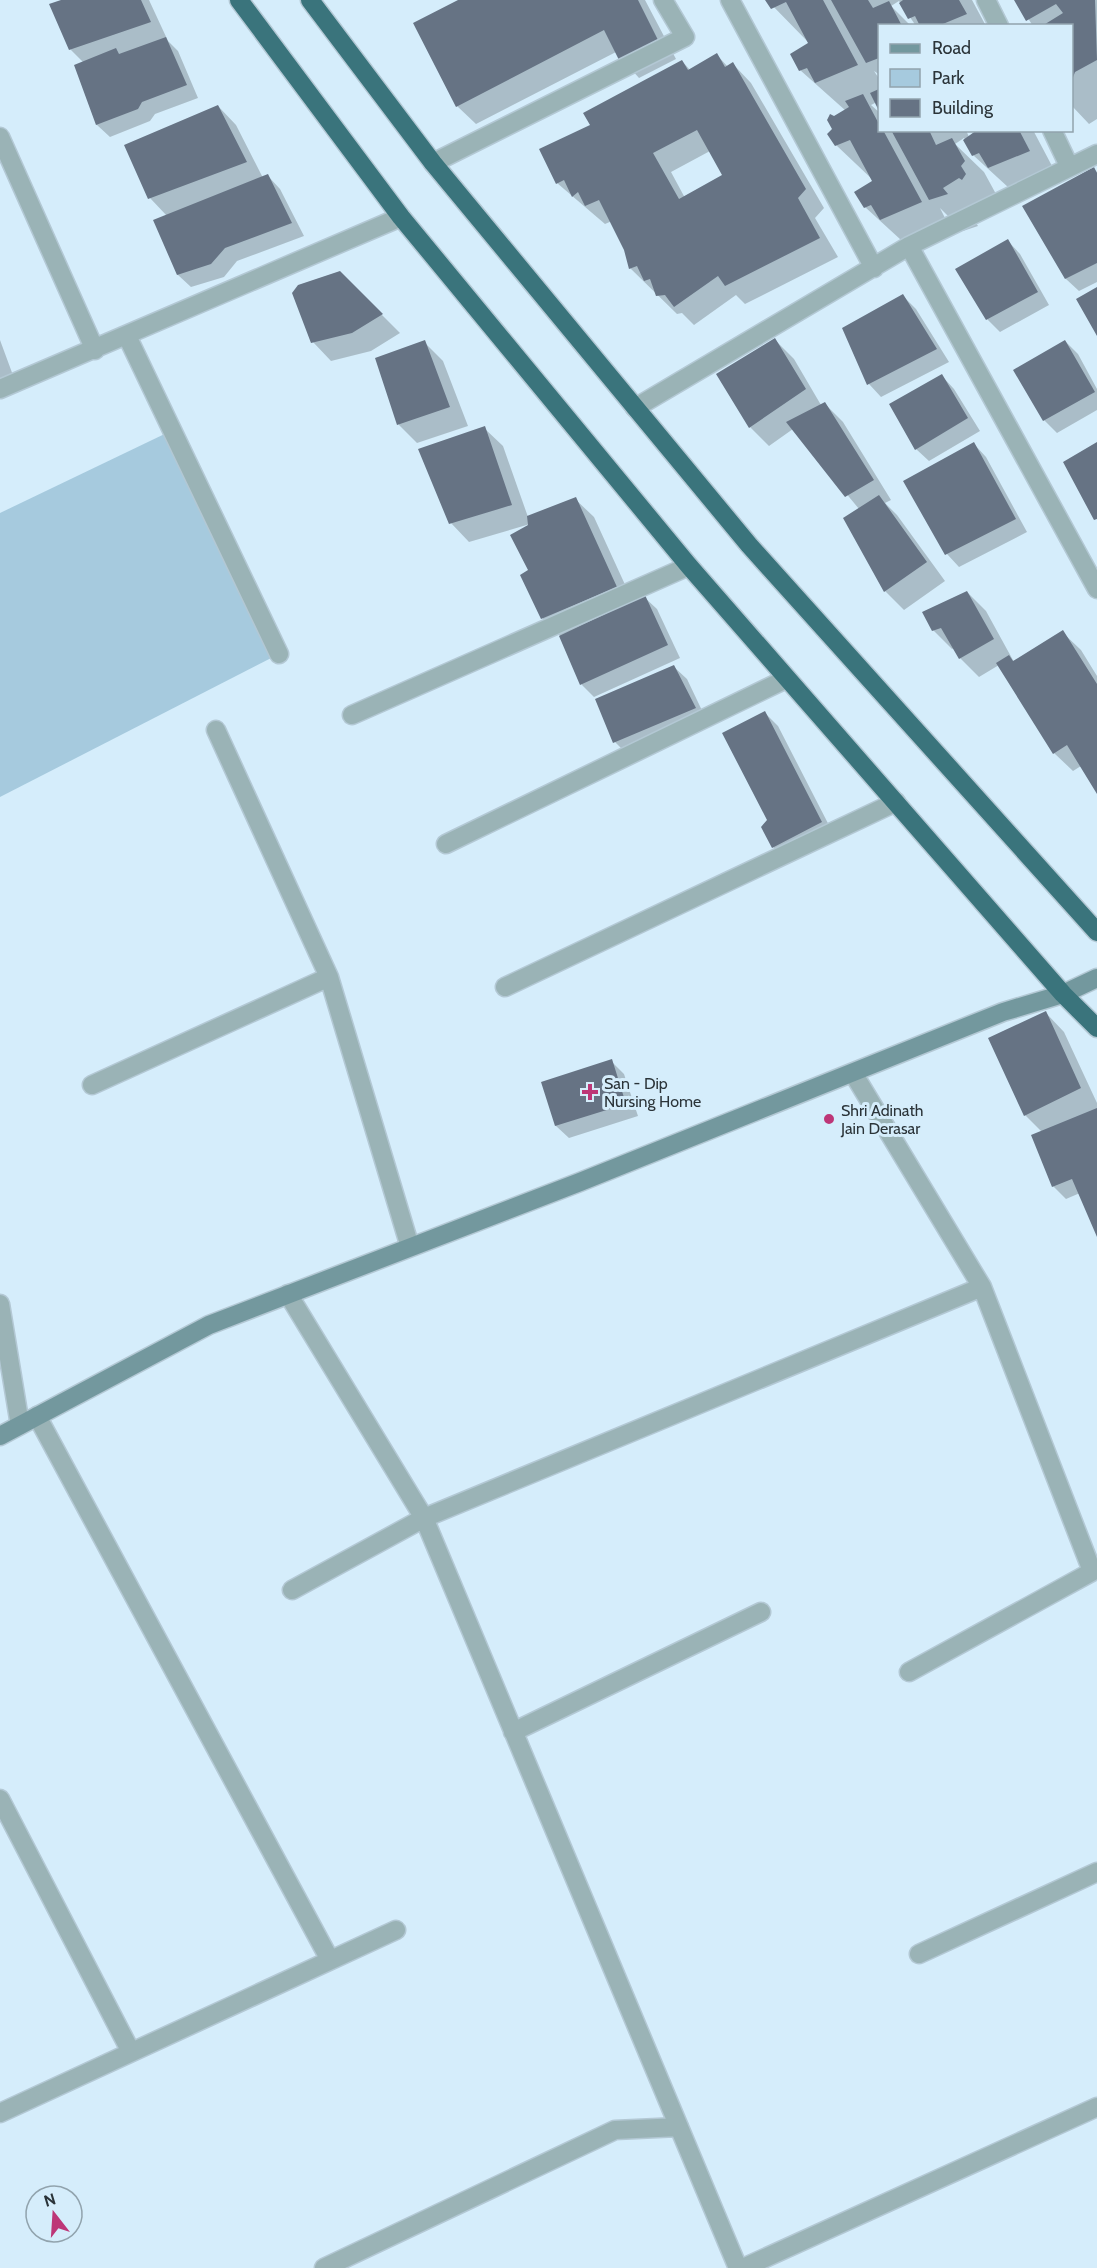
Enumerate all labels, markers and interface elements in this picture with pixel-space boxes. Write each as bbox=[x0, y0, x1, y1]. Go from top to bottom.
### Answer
legend bbox=[878, 24, 1073, 132]
text: Road bbox=[932, 37, 971, 59]
text: Park bbox=[932, 67, 965, 89]
text: Building bbox=[932, 97, 994, 119]
place label: San - Dip Nursing Home bbox=[604, 1074, 701, 1111]
marker: San - Dip Nursing Home bbox=[581, 1083, 599, 1101]
place label: Shri Adinath Jain Derasar bbox=[840, 1101, 923, 1138]
marker: Shri Adinath Jain Derasar bbox=[822, 1112, 836, 1126]
north arrow bbox=[24, 2184, 84, 2244]
text: N bbox=[42, 2189, 58, 2211]

